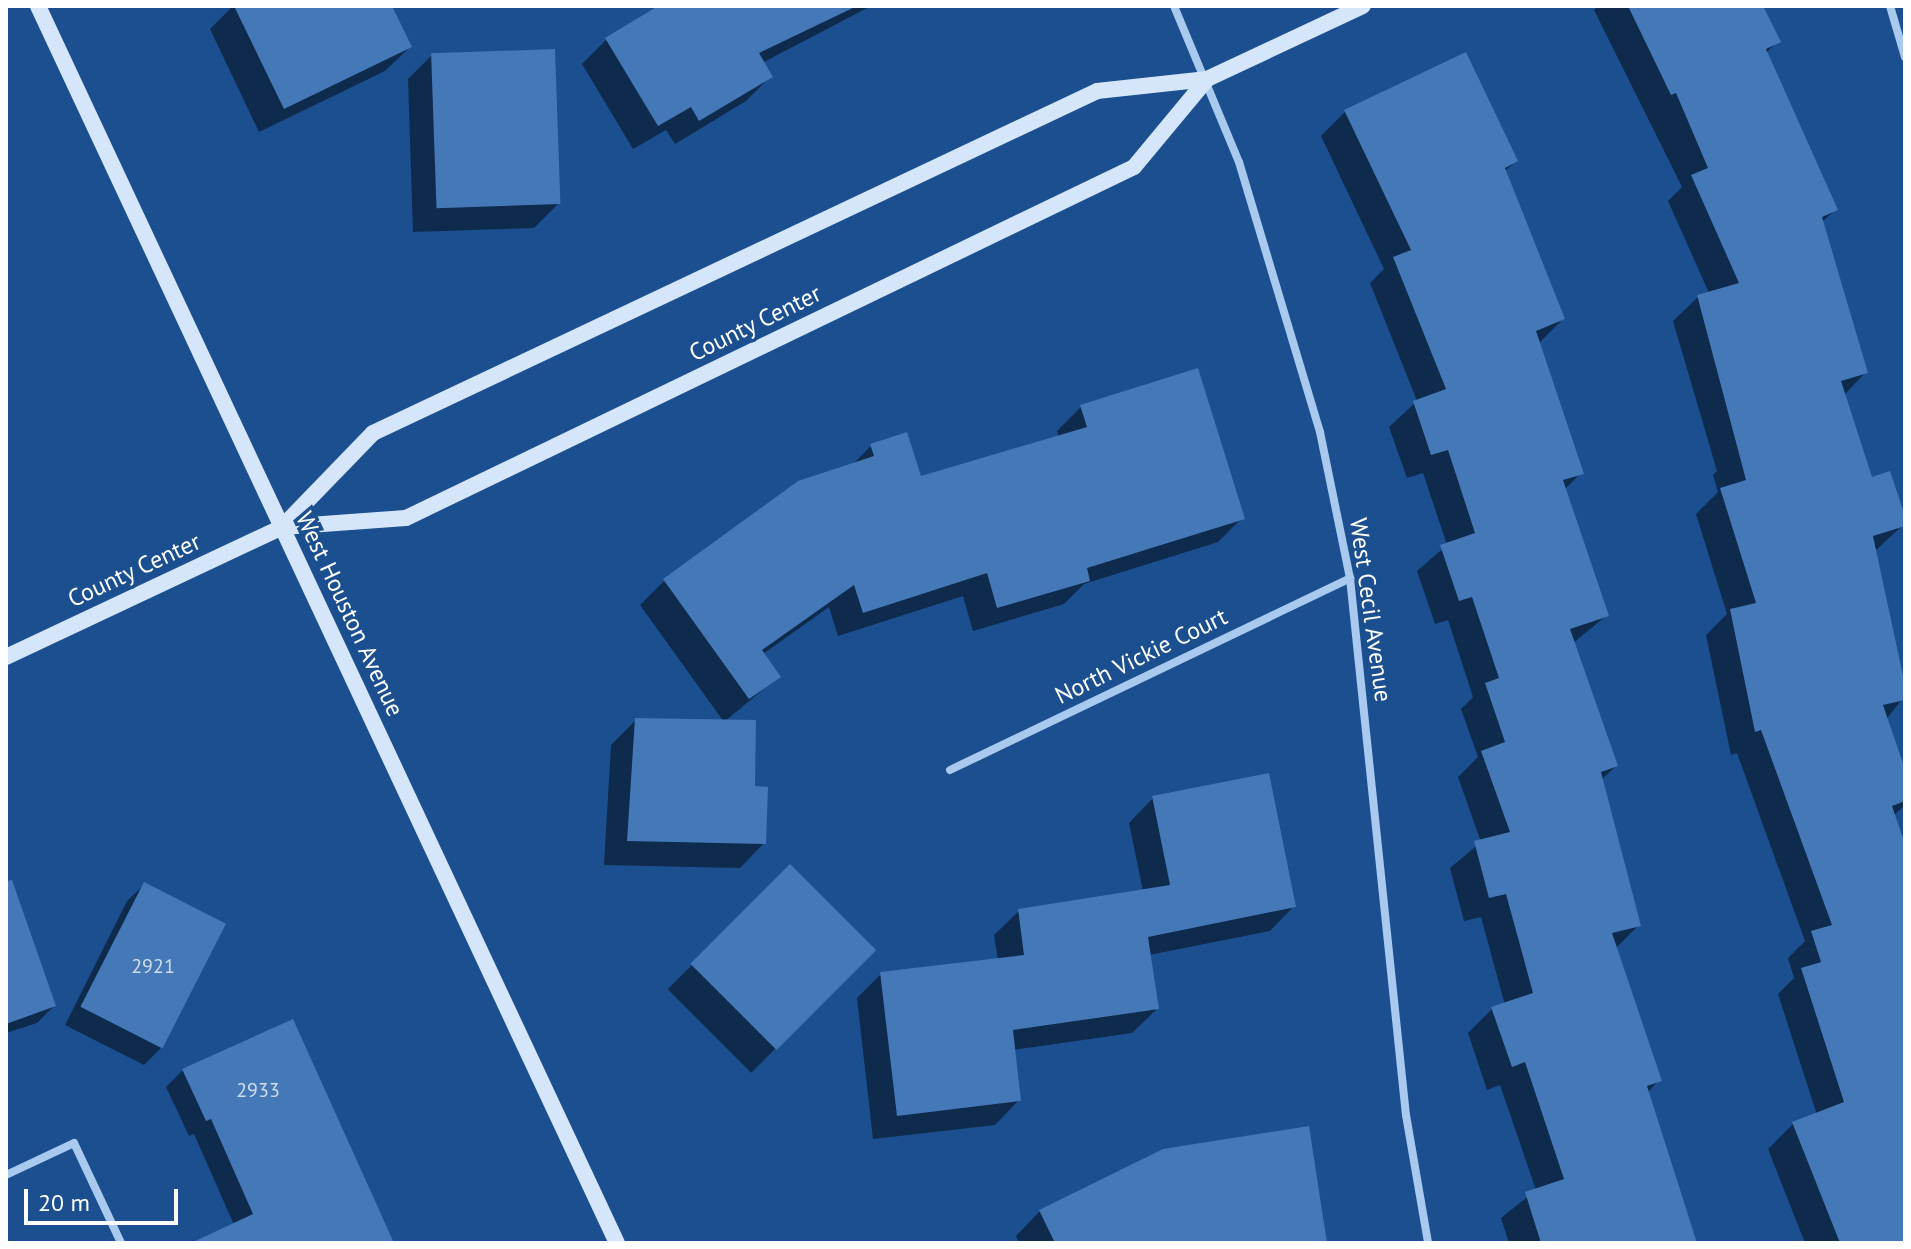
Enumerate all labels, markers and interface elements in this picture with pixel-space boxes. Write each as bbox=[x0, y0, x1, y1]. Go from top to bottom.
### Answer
street label: County Center bbox=[684, 279, 826, 367]
street label: West Houston Avenue bbox=[290, 507, 410, 721]
street label: West Cecil Avenue bbox=[1344, 516, 1398, 704]
street label: County Center bbox=[63, 527, 205, 613]
street label: North Vickie Court bbox=[1050, 602, 1232, 710]
house number: 2921 bbox=[131, 954, 175, 978]
house number: 2933 bbox=[236, 1078, 280, 1102]
scale bar bbox=[28, 1173, 182, 1223]
text: 20 m bbox=[38, 1187, 90, 1218]

